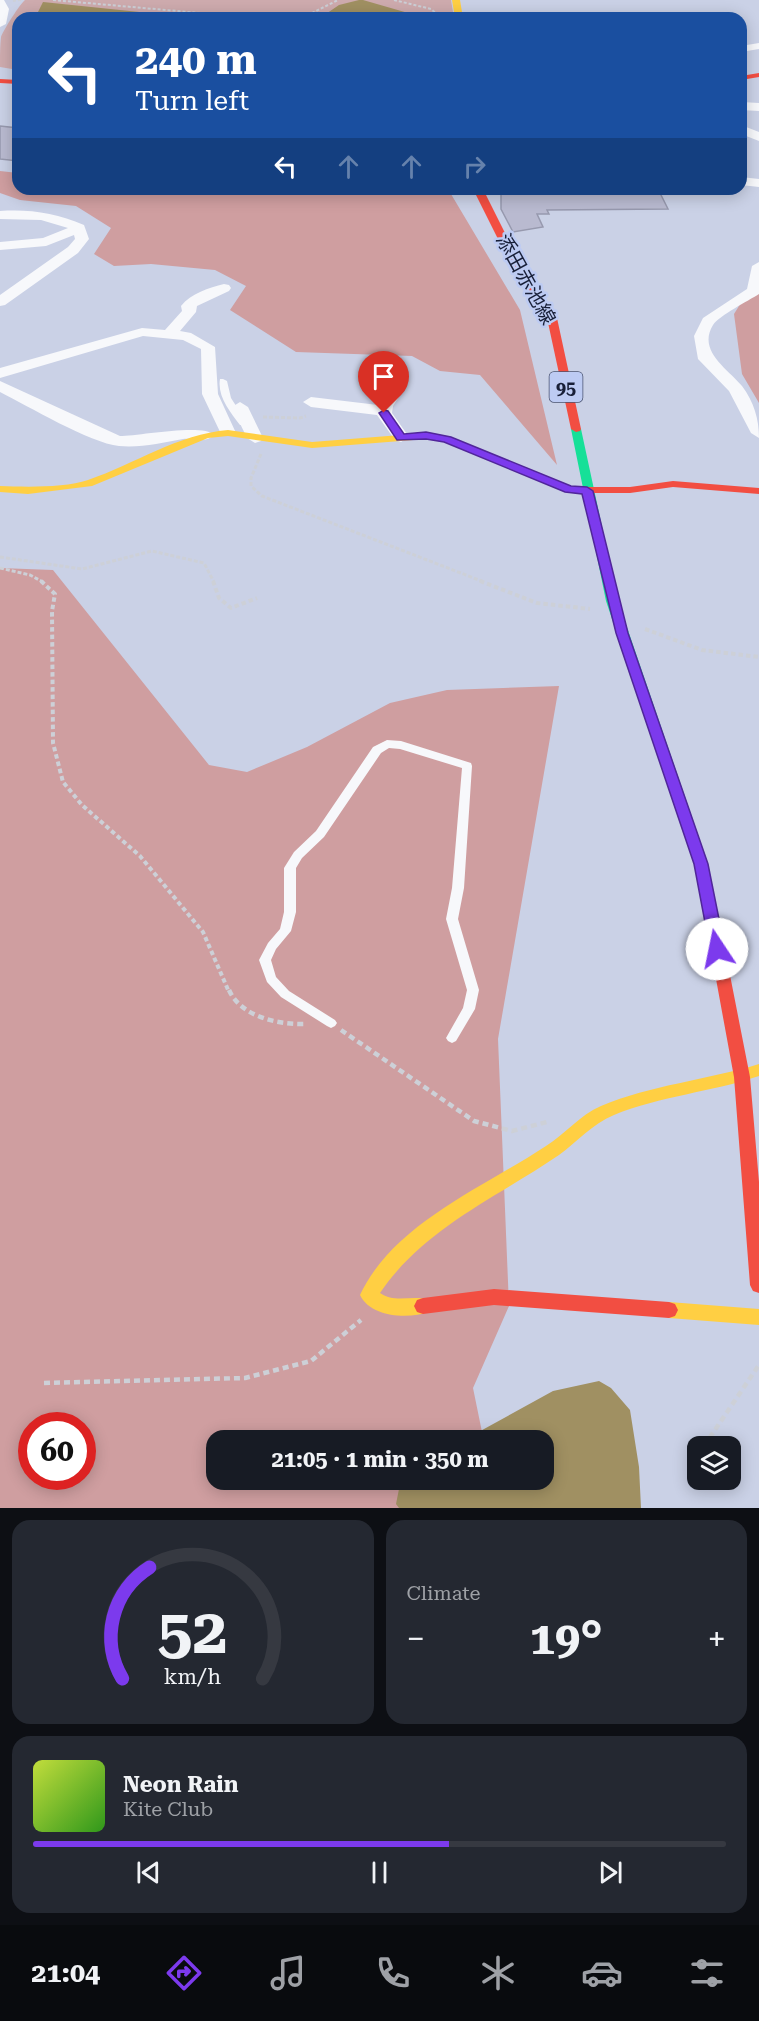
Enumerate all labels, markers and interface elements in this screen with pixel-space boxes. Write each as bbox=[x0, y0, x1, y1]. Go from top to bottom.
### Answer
text: 240 m bbox=[135, 35, 257, 84]
icon: left bbox=[36, 36, 114, 114]
text: Turn left bbox=[135, 85, 249, 117]
icon: left bbox=[269, 150, 302, 183]
icon: ahead bbox=[332, 150, 365, 183]
icon: ahead bbox=[395, 150, 428, 183]
icon: right bbox=[458, 150, 491, 183]
street label: 添田赤池線 bbox=[491, 229, 561, 329]
pin bbox=[358, 351, 409, 413]
icon: arrive bbox=[367, 360, 400, 393]
road number: 95 bbox=[550, 372, 582, 402]
position arrow bbox=[685, 917, 749, 981]
speed limit sign: 60 bbox=[18, 1412, 96, 1490]
map controls bbox=[687, 1436, 741, 1490]
button: layers bbox=[687, 1436, 741, 1490]
text: 21:05 · 1 min · 350 m bbox=[271, 1447, 489, 1472]
text: Climate bbox=[407, 1581, 481, 1605]
text: 52 bbox=[158, 1595, 228, 1668]
text: 19° bbox=[530, 1612, 603, 1665]
text: − bbox=[407, 1619, 425, 1658]
text: + bbox=[708, 1619, 726, 1658]
text: km/h bbox=[164, 1664, 222, 1689]
text: Neon Rain bbox=[123, 1772, 238, 1797]
text: Kite Club bbox=[123, 1797, 213, 1821]
icon: previous bbox=[132, 1856, 165, 1889]
icon: pause bbox=[363, 1856, 396, 1889]
icon: next bbox=[594, 1856, 627, 1889]
icon: directions bbox=[163, 1952, 205, 1994]
icon: music bbox=[267, 1952, 309, 1994]
icon: phone bbox=[372, 1952, 414, 1994]
icon: climate bbox=[477, 1952, 519, 1994]
icon: car bbox=[581, 1952, 623, 1994]
icon: filters bbox=[686, 1952, 728, 1994]
text: 21:04 bbox=[31, 1957, 100, 1989]

